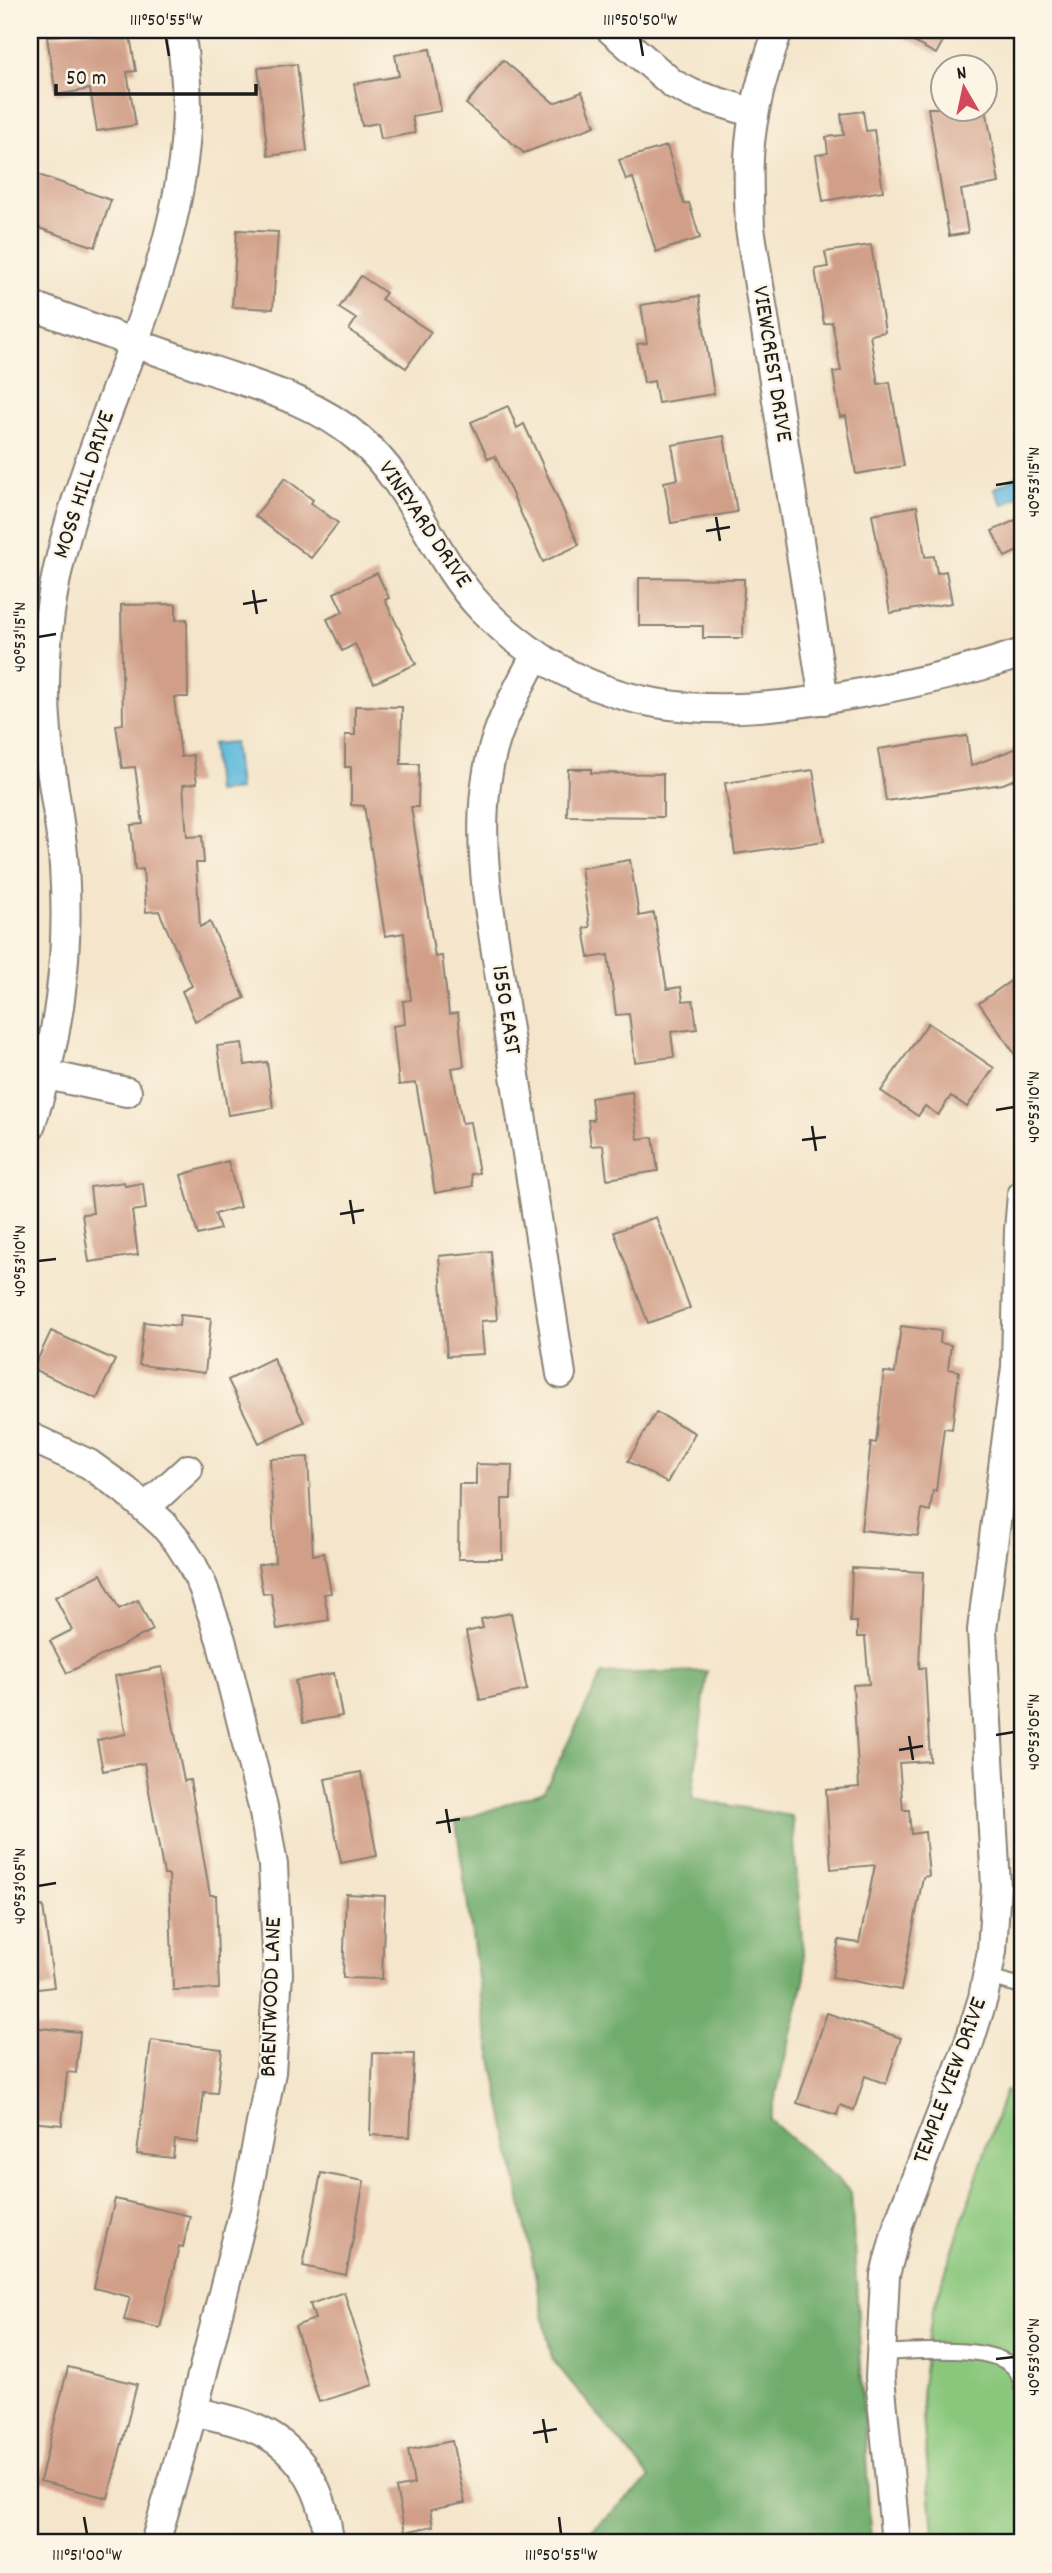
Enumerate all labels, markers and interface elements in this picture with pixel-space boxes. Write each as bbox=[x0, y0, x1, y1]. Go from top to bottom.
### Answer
text: 111°50'55"W bbox=[130, 9, 203, 34]
text: 111°50'50"W bbox=[603, 9, 678, 34]
scale bar bbox=[56, 52, 256, 96]
north arrow bbox=[930, 52, 1000, 122]
text: N bbox=[955, 61, 969, 89]
text: 50 m bbox=[66, 65, 106, 95]
street label: VIEWCREST DRIVE bbox=[742, 283, 800, 445]
street label: MOSS HILL DRIVE bbox=[45, 407, 125, 563]
text: 40°53'15"N bbox=[1023, 447, 1048, 517]
street label: VINEYARD DRIVE bbox=[369, 454, 479, 596]
text: 40°53'15"N bbox=[9, 602, 34, 672]
street label: 1550 EAST bbox=[481, 963, 529, 1058]
text: 40°53'10"N bbox=[1023, 1071, 1048, 1143]
text: 40°53'10"N bbox=[9, 1225, 34, 1297]
text: 40°53'05"N bbox=[1023, 1694, 1048, 1770]
text: 40°53'05"N bbox=[9, 1848, 34, 1924]
street label: BRENTWOOD LANE bbox=[252, 1916, 292, 2078]
street label: TEMPLE VIEW DRIVE bbox=[905, 1993, 997, 2169]
text: 40°53'00"N bbox=[1023, 2318, 1048, 2396]
text: 111°51'00"W bbox=[52, 2544, 123, 2569]
text: 111°50'55"W bbox=[525, 2544, 598, 2569]

